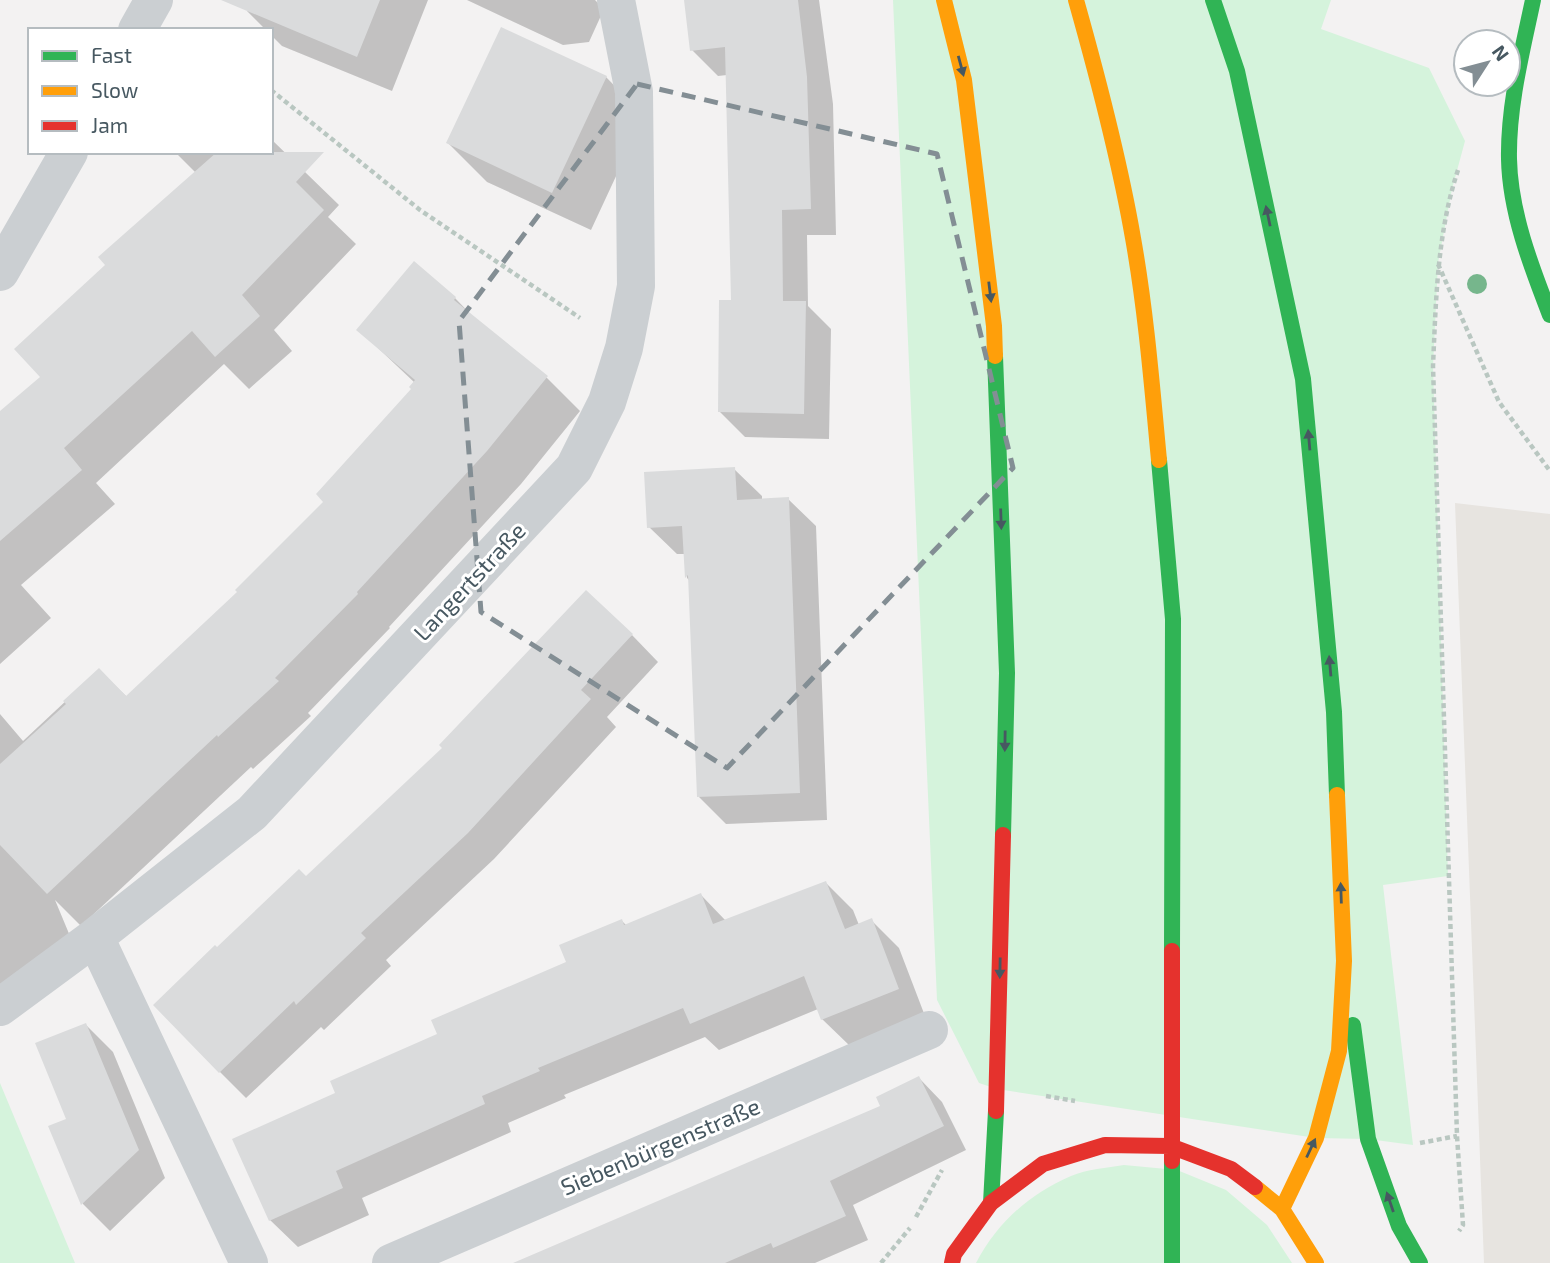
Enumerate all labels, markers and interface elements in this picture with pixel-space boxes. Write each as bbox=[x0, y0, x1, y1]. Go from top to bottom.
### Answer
legend bbox=[28, 28, 273, 154]
north arrow bbox=[1452, 28, 1522, 98]
text: N bbox=[1488, 40, 1514, 65]
text: Fast bbox=[91, 42, 132, 67]
one-way arrow bbox=[956, 55, 967, 77]
text: Slow bbox=[91, 77, 138, 102]
text: Jam bbox=[91, 112, 128, 137]
one-way arrow bbox=[1262, 205, 1273, 227]
one-way arrow bbox=[985, 281, 996, 303]
one-way arrow bbox=[1303, 428, 1314, 450]
one-way arrow bbox=[996, 508, 1007, 530]
street label: Langertstraße bbox=[407, 516, 531, 646]
one-way arrow bbox=[1324, 655, 1335, 677]
one-way arrow bbox=[1000, 730, 1011, 752]
one-way arrow bbox=[1336, 882, 1347, 904]
one-way arrow bbox=[994, 958, 1005, 980]
street label: Siebenbürgenstraße bbox=[556, 1091, 764, 1201]
one-way arrow bbox=[1306, 1137, 1317, 1158]
one-way arrow bbox=[1384, 1191, 1395, 1212]

